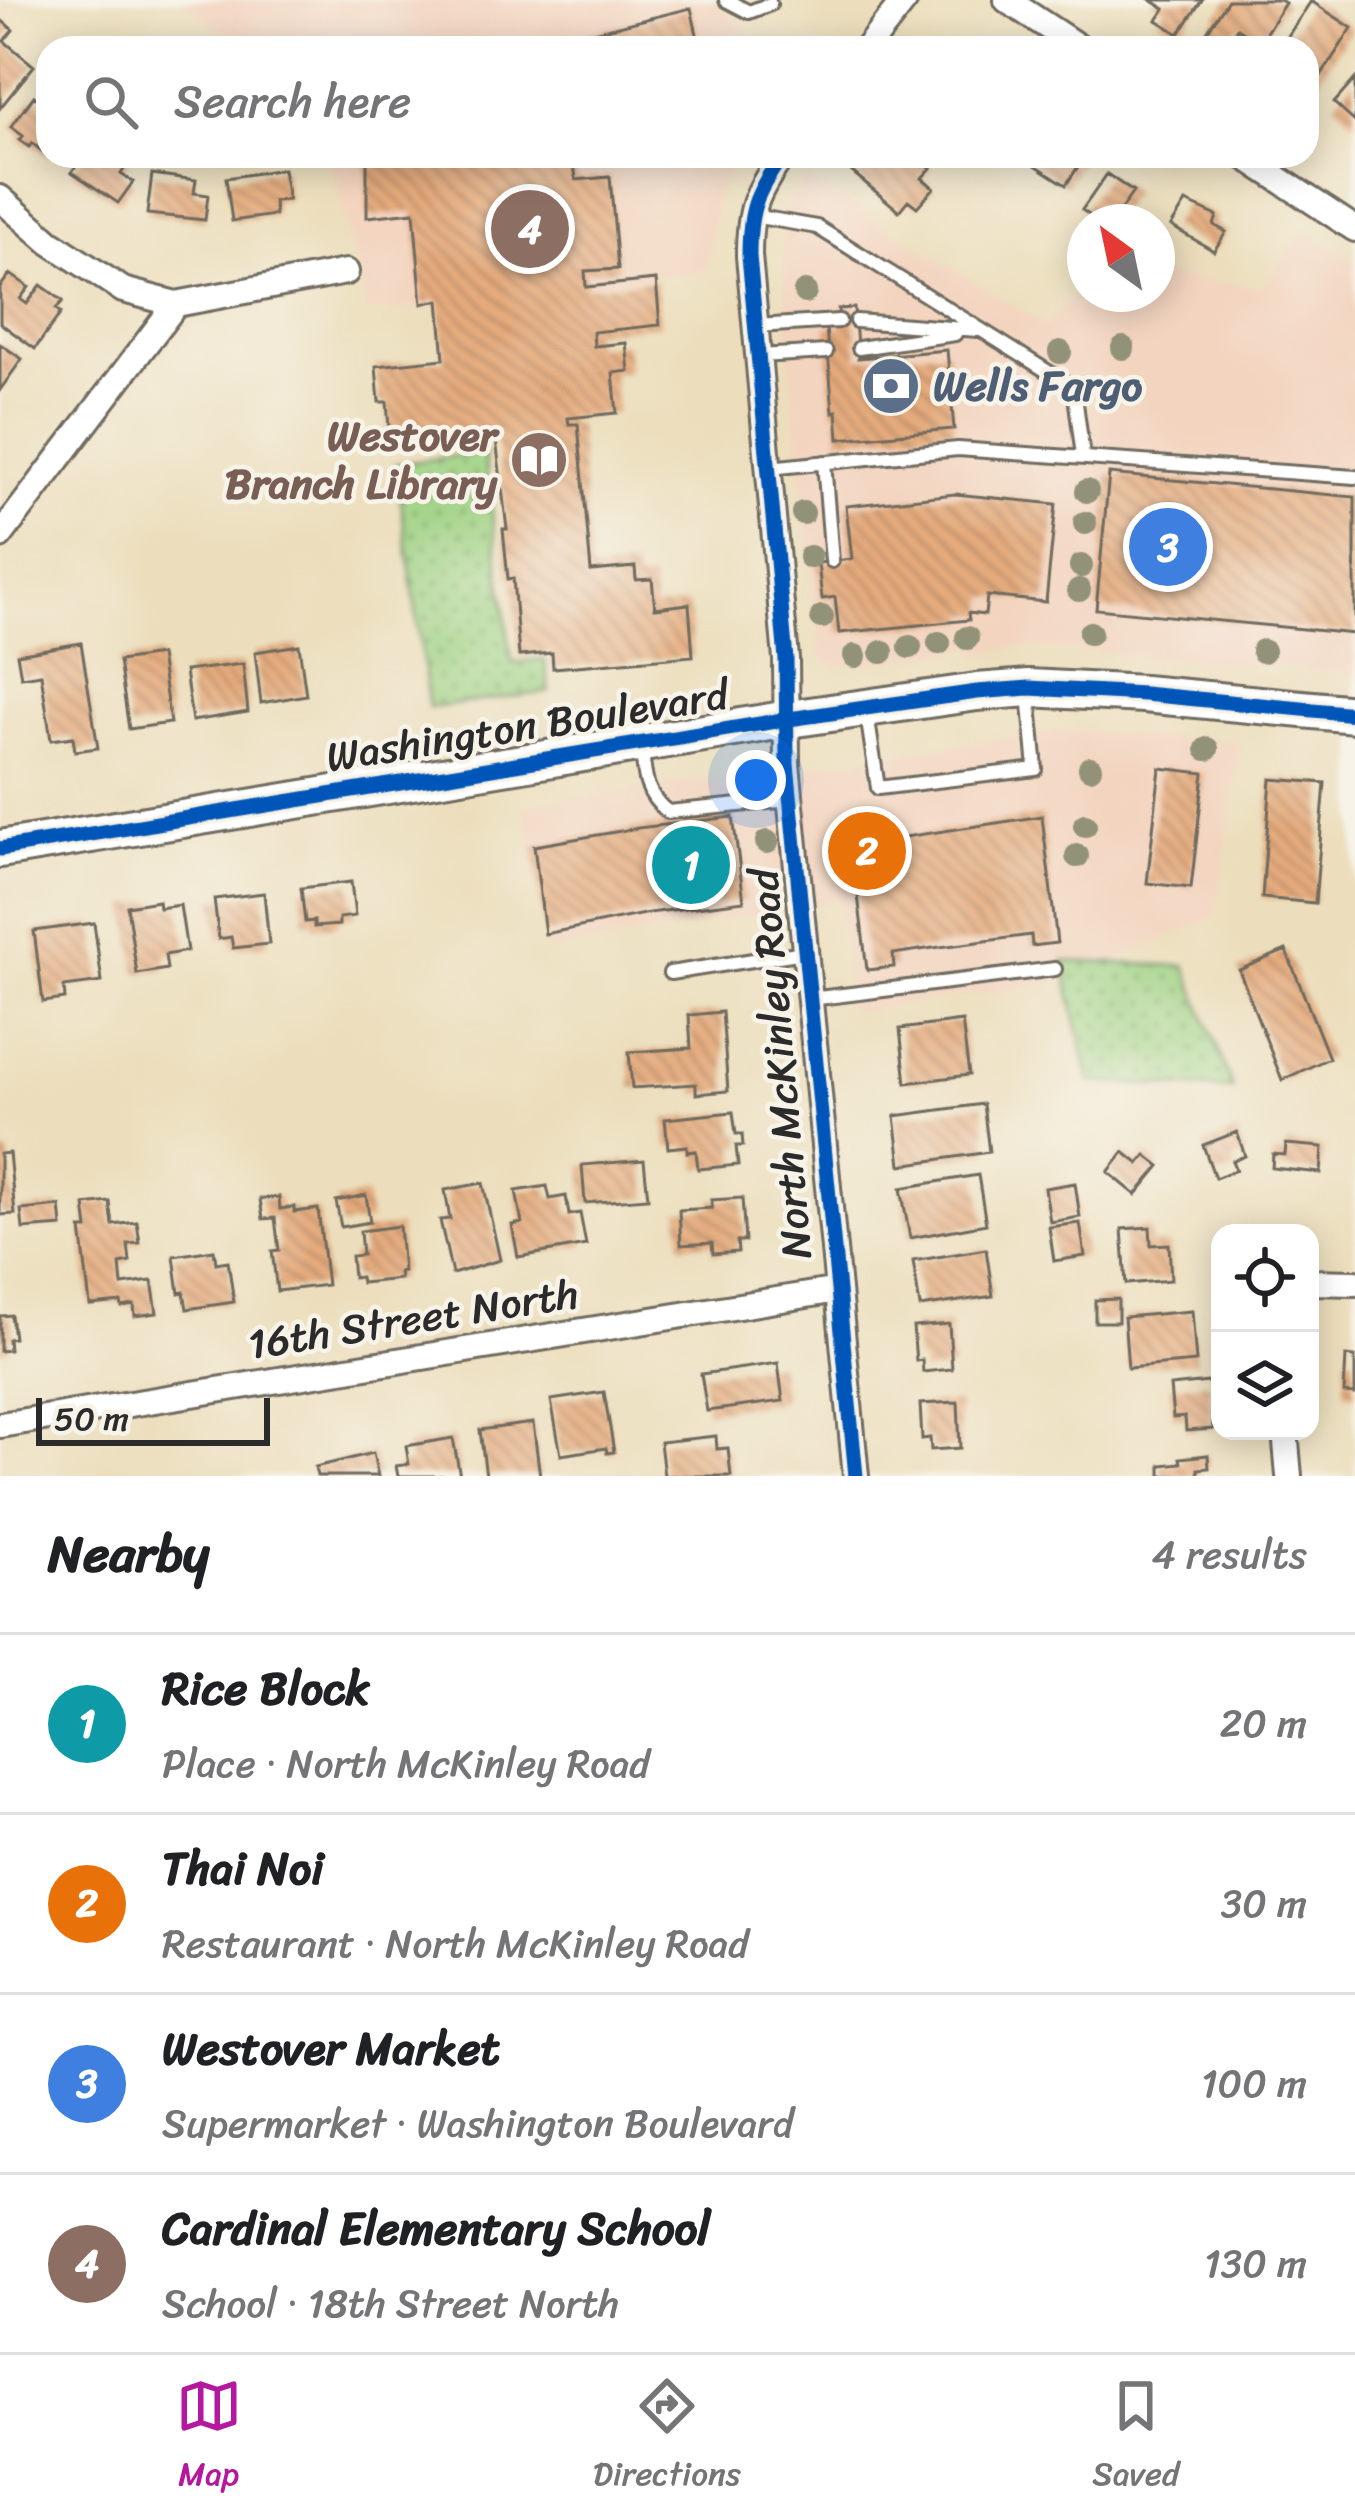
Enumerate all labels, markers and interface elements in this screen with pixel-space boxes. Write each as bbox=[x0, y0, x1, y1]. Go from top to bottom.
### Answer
search box bbox=[36, 36, 1319, 168]
text: Search here bbox=[174, 62, 411, 142]
icon: search bbox=[78, 69, 144, 135]
pin: 4 bbox=[491, 184, 569, 274]
north arrow bbox=[1067, 204, 1175, 312]
place label: Wells Fargo bbox=[933, 349, 1142, 423]
bank icon: Wells Fargo bbox=[860, 355, 922, 417]
place label: Westover Branch Library bbox=[225, 399, 501, 521]
library icon: Westover Branch Library bbox=[508, 429, 570, 491]
pin: 3 bbox=[1129, 502, 1207, 592]
street label: Washington Boulevard bbox=[321, 657, 736, 794]
your location bbox=[726, 750, 786, 810]
pin: 2 bbox=[828, 806, 906, 896]
pin: 1 bbox=[652, 820, 730, 910]
street label: North McKinley Road bbox=[726, 863, 834, 1262]
map controls bbox=[1211, 1224, 1319, 1440]
button: locate bbox=[1211, 1224, 1319, 1332]
street label: 16th Street North bbox=[242, 1256, 584, 1382]
button: layers bbox=[1211, 1332, 1319, 1440]
text: 50 m bbox=[54, 1390, 129, 1448]
scale bar bbox=[36, 1392, 270, 1445]
text: Nearby bbox=[48, 1509, 209, 1599]
text: 4 results bbox=[1152, 1520, 1307, 1589]
text: Rice Block bbox=[162, 1649, 369, 1729]
text: 1 bbox=[79, 1689, 95, 1758]
text: 20 m bbox=[1220, 1689, 1307, 1758]
text: Place · North McKinley Road bbox=[162, 1729, 650, 1798]
text: Thai Noi bbox=[162, 1829, 324, 1909]
text: 2 bbox=[76, 1869, 98, 1938]
text: 30 m bbox=[1221, 1869, 1307, 1938]
text: Restaurant · North McKinley Road bbox=[162, 1909, 749, 1978]
text: Westover Market bbox=[162, 2009, 500, 2089]
text: 3 bbox=[76, 2049, 98, 2118]
text: 100 m bbox=[1201, 2049, 1307, 2118]
text: Supermarket · Washington Boulevard bbox=[162, 2089, 794, 2158]
text: Cardinal Elementary School bbox=[162, 2189, 710, 2269]
text: 4 bbox=[75, 2229, 99, 2298]
text: 130 m bbox=[1204, 2229, 1307, 2298]
text: School · 18th Street North bbox=[162, 2269, 619, 2338]
tab: Map bbox=[176, 2373, 242, 2503]
tab: Directions bbox=[593, 2373, 741, 2503]
tab: Saved bbox=[1092, 2373, 1179, 2503]

